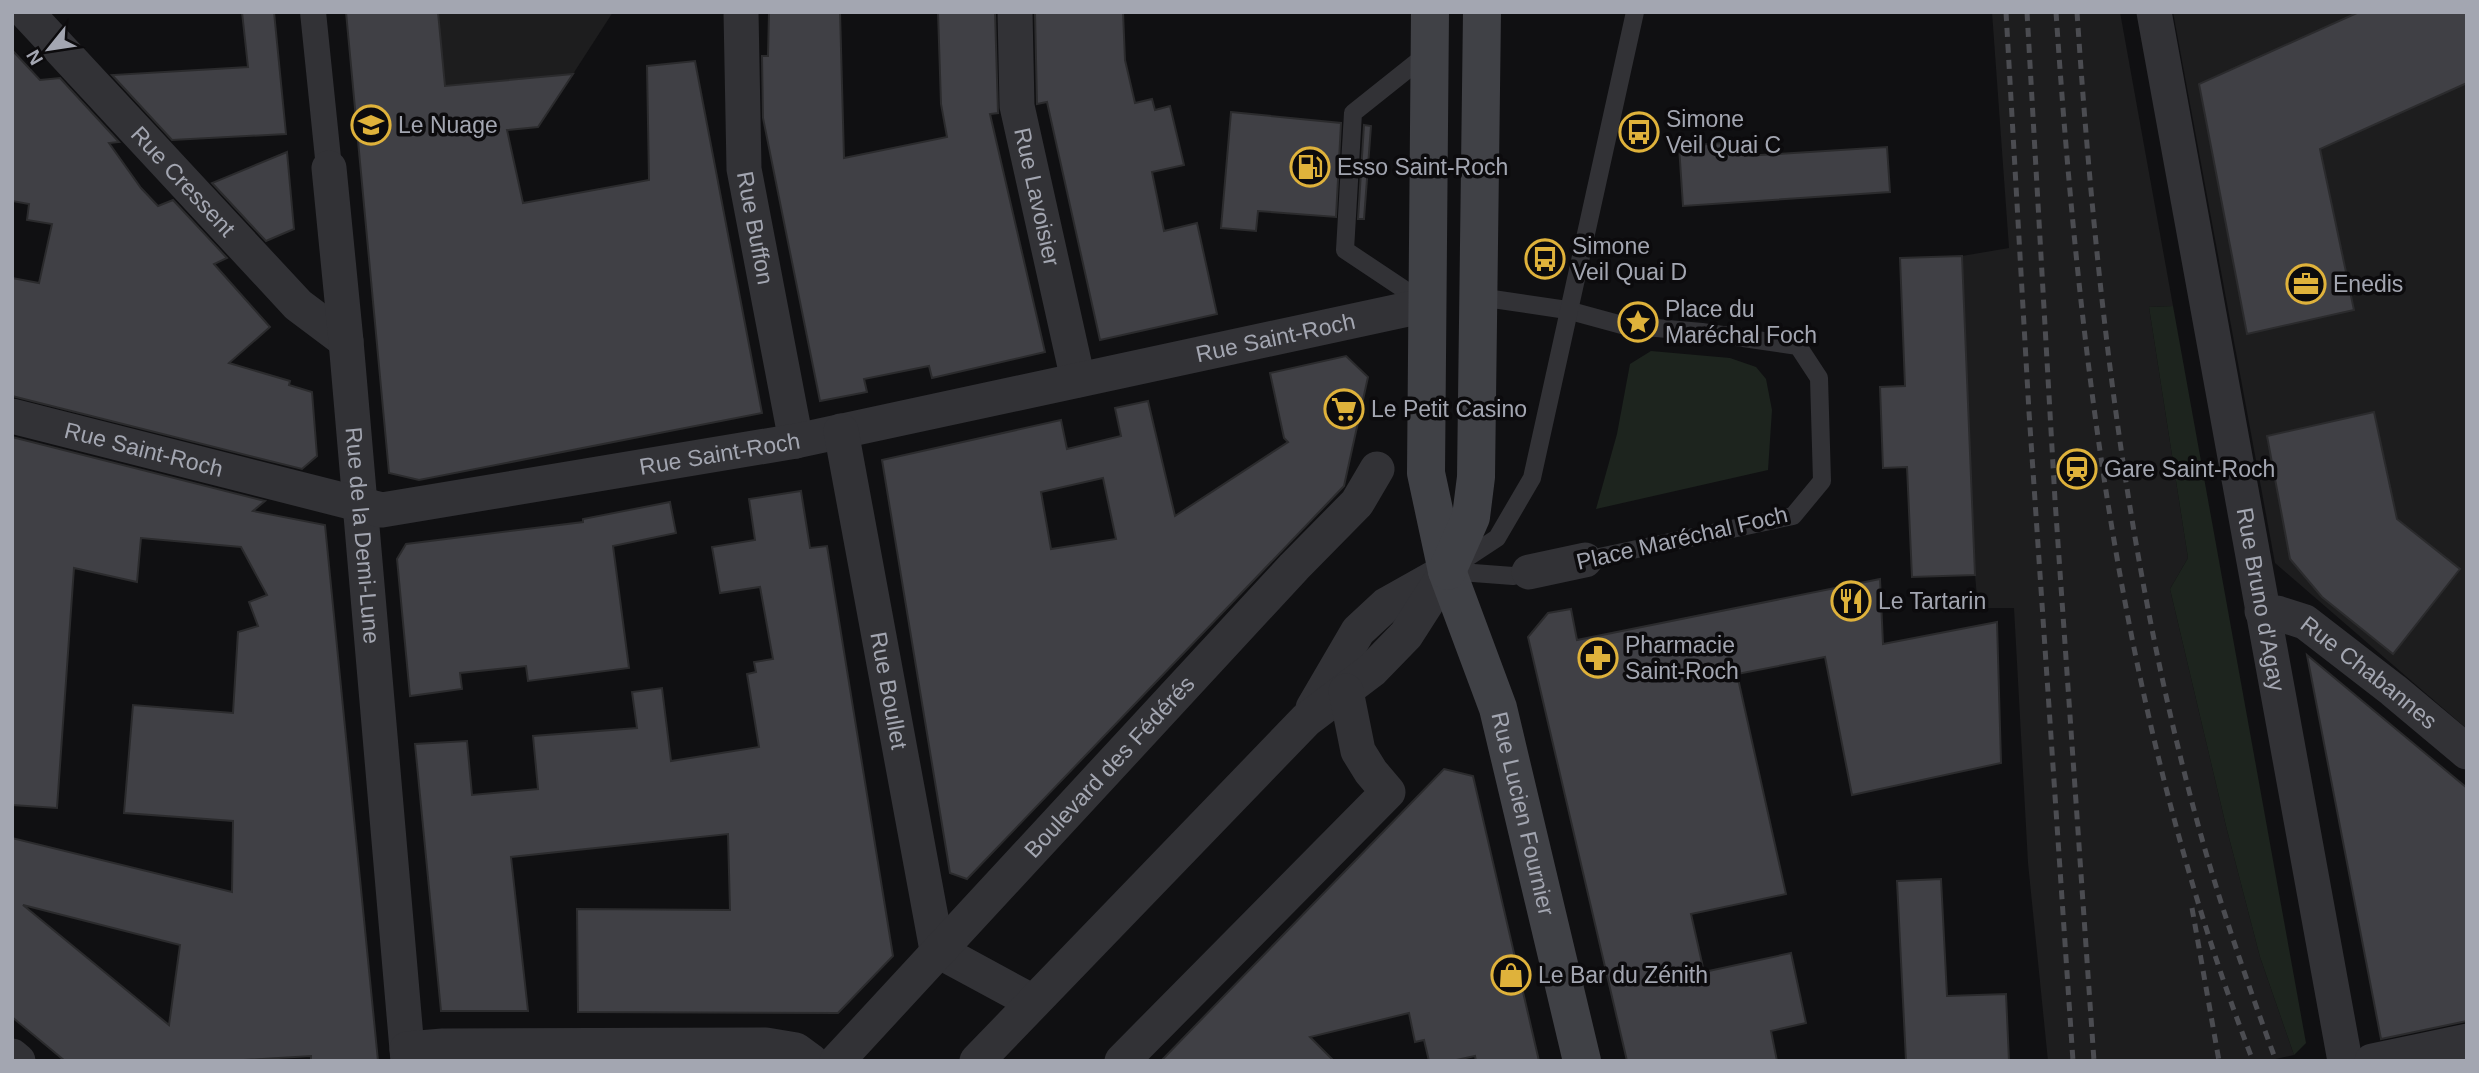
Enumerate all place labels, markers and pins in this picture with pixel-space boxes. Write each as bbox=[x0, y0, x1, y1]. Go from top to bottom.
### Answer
school or university icon: Le Nuage bbox=[350, 104, 392, 146]
place label: Simone Veil Quai C bbox=[1666, 106, 1781, 158]
bus stop icon: Simone Veil Quai C bbox=[1618, 111, 1660, 153]
place label: Le Nuage bbox=[398, 112, 498, 138]
fuel station icon: Esso Saint-Roch bbox=[1289, 146, 1331, 188]
place label: Esso Saint-Roch bbox=[1337, 154, 1508, 180]
place label: Simone Veil Quai D bbox=[1572, 233, 1687, 285]
bus stop icon: Simone Veil Quai D bbox=[1524, 238, 1566, 280]
office icon: Enedis bbox=[2285, 263, 2327, 305]
place label: Enedis bbox=[2333, 271, 2403, 297]
place label: Place du Maréchal Foch bbox=[1665, 296, 1817, 348]
place icon: Place du Maréchal Foch bbox=[1617, 301, 1659, 343]
supermarket icon: Le Petit Casino bbox=[1323, 388, 1365, 430]
place label: Le Petit Casino bbox=[1371, 396, 1527, 422]
station icon: Gare Saint-Roch bbox=[2056, 448, 2098, 490]
place label: Gare Saint-Roch bbox=[2104, 456, 2275, 482]
restaurant icon: Le Tartarin bbox=[1830, 580, 1872, 622]
place label: Le Tartarin bbox=[1878, 588, 1986, 614]
place label: Pharmacie Saint-Roch bbox=[1625, 632, 1739, 684]
pharmacy icon: Pharmacie Saint-Roch bbox=[1577, 637, 1619, 679]
shop icon: Le Bar du Zénith bbox=[1490, 954, 1532, 996]
place label: Le Bar du Zénith bbox=[1538, 962, 1708, 988]

